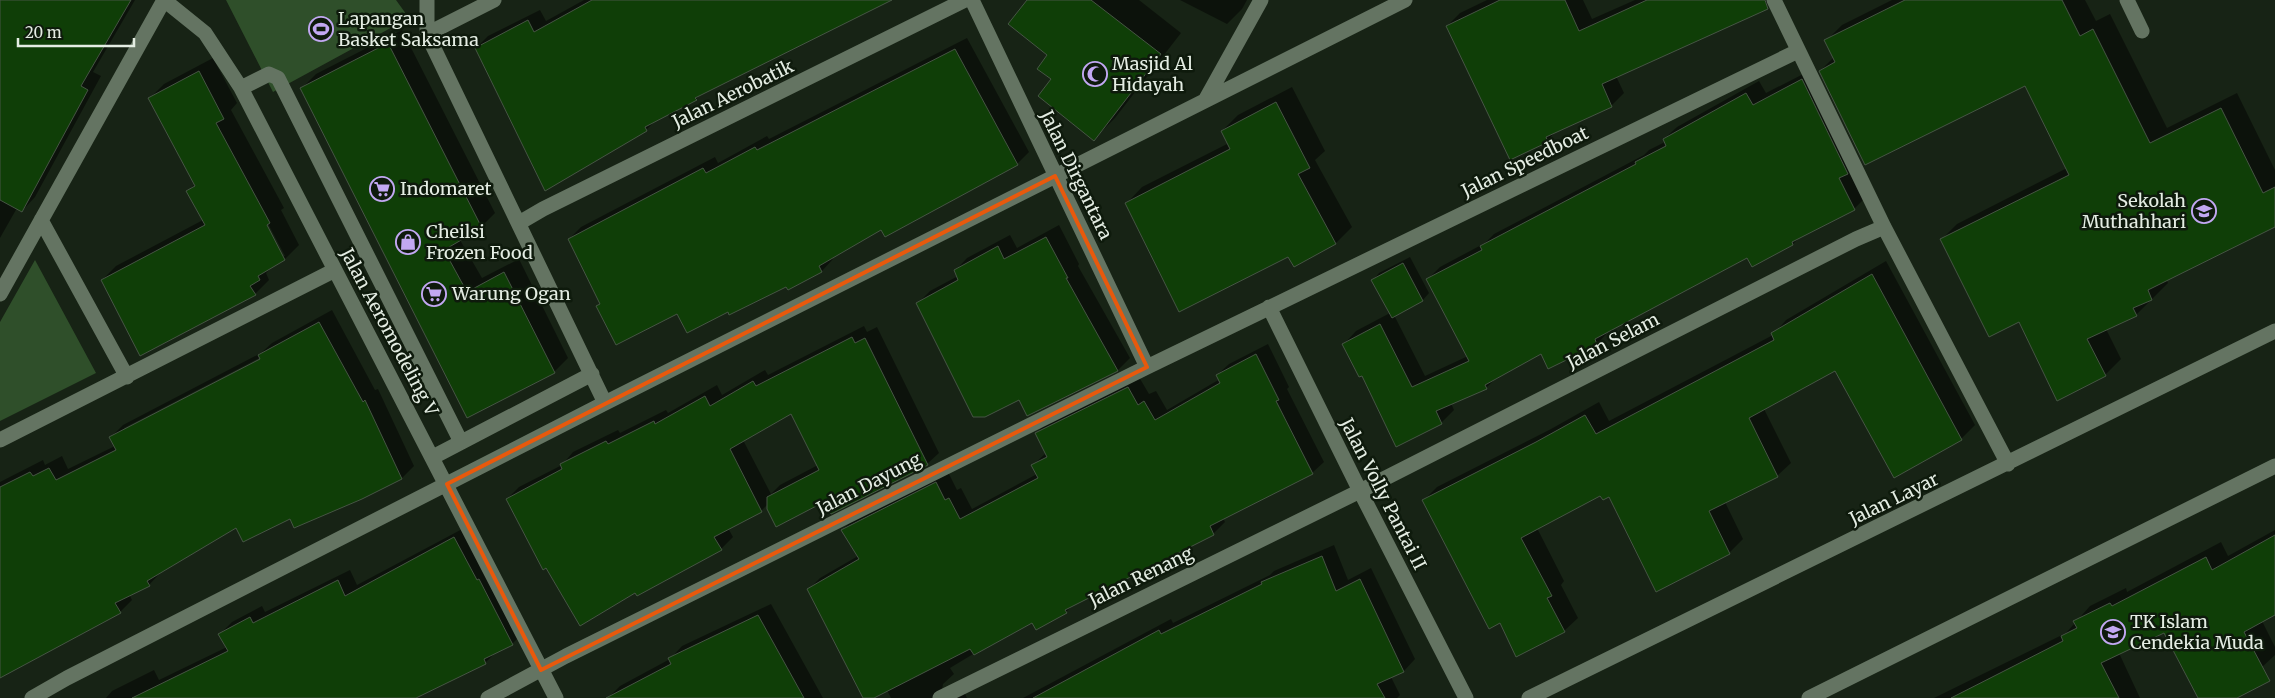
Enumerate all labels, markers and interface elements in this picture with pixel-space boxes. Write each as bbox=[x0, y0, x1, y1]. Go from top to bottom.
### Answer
place label: Lapangan Basket Saksama bbox=[338, 7, 479, 51]
scale bar bbox=[18, 15, 134, 47]
sports icon: Lapangan Basket Saksama bbox=[308, 16, 334, 42]
text: 20 m bbox=[25, 23, 62, 42]
place label: Masjid Al Hidayah bbox=[1112, 52, 1193, 96]
street label: Jalan Aerobatik bbox=[667, 54, 798, 133]
mosque icon: Masjid Al Hidayah bbox=[1082, 61, 1108, 87]
street label: Jalan Dirgantara bbox=[1035, 106, 1118, 243]
street label: Jalan Speedboat bbox=[1457, 121, 1592, 203]
supermarket icon: Indomaret bbox=[369, 176, 395, 202]
place label: Indomaret bbox=[400, 177, 491, 200]
place label: Sekolah Muthahhari bbox=[2082, 189, 2186, 233]
school or university icon: Sekolah Muthahhari bbox=[2191, 198, 2217, 224]
place label: Cheilsi Frozen Food bbox=[426, 220, 533, 264]
shop icon: Cheilsi Frozen Food bbox=[395, 229, 421, 255]
street label: Jalan Aeromodeling V bbox=[335, 243, 444, 421]
supermarket icon: Warung Ogan bbox=[421, 281, 447, 307]
place label: Warung Ogan bbox=[451, 282, 571, 305]
street label: Jalan Selam bbox=[1562, 307, 1663, 374]
street label: Jalan Volly Pantai II bbox=[1335, 413, 1432, 573]
street label: Jalan Dayung bbox=[812, 447, 925, 520]
street label: Jalan Layar bbox=[1844, 467, 1942, 530]
street label: Jalan Renang bbox=[1084, 541, 1197, 612]
place label: TK Islam Cendekia Muda bbox=[2130, 610, 2264, 654]
school or university icon: TK Islam Cendekia Muda bbox=[2100, 619, 2126, 645]

